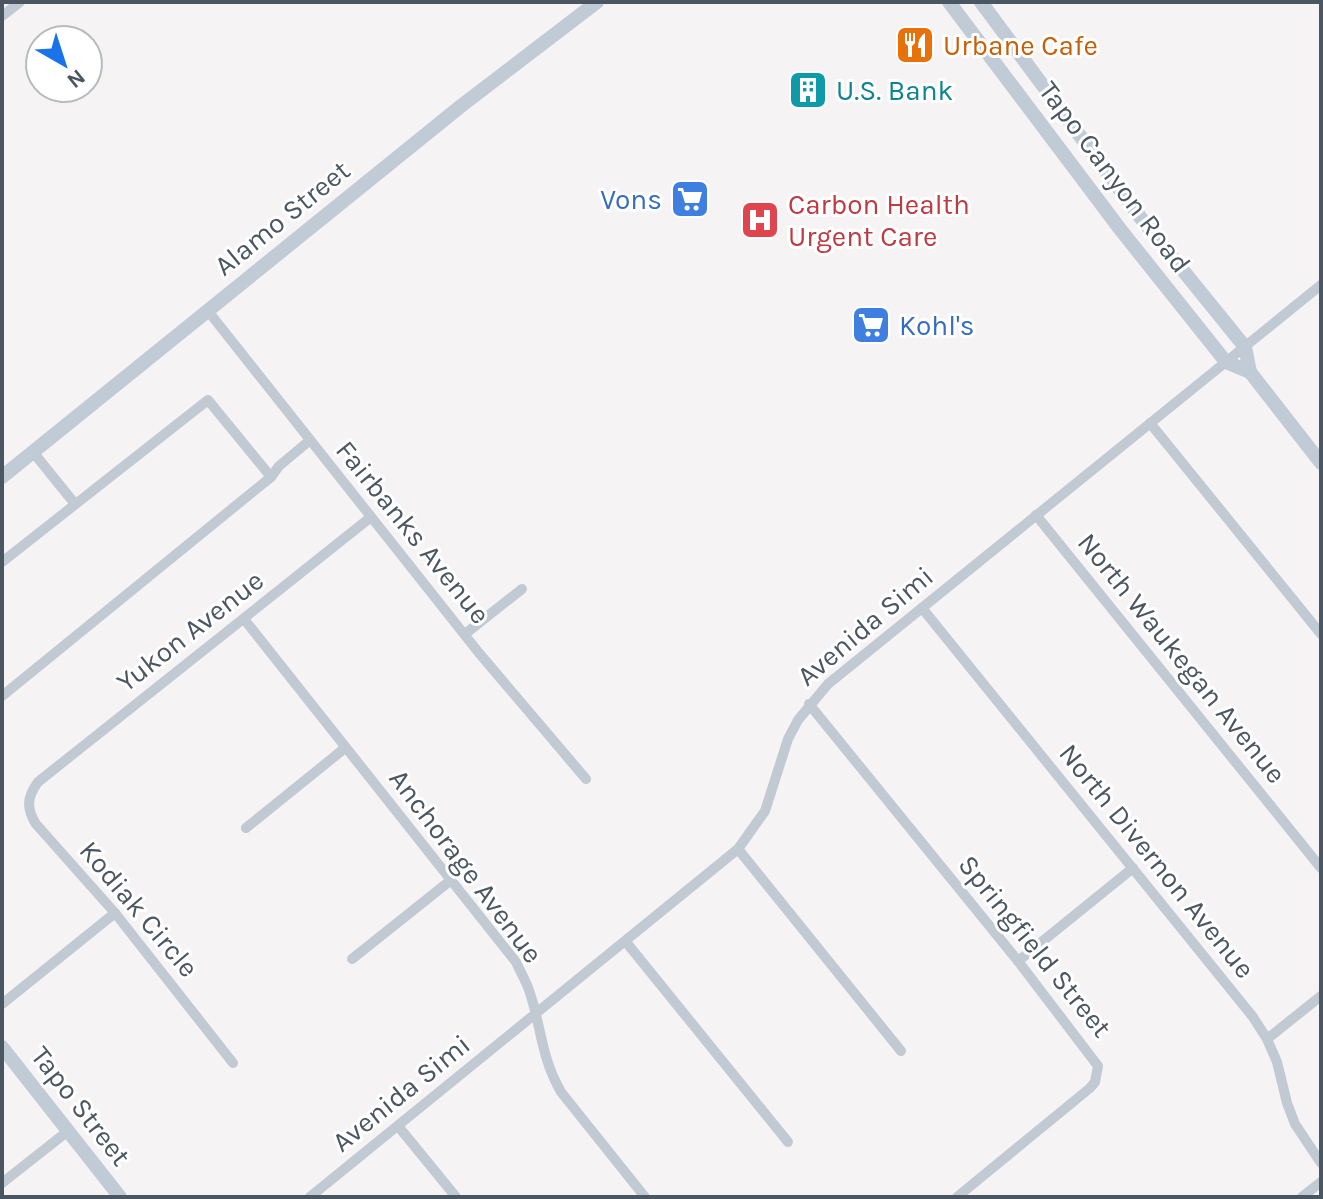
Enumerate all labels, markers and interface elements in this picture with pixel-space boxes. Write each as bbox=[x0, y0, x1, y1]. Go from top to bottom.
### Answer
north arrow bbox=[24, 24, 104, 104]
restaurant icon: Urbane Cafe bbox=[894, 24, 936, 66]
place label: Urbane Cafe bbox=[943, 29, 1098, 62]
text: N bbox=[62, 64, 90, 94]
building icon: U.S. Bank bbox=[787, 69, 829, 111]
place label: U.S. Bank bbox=[836, 74, 953, 107]
street label: Tapo Canyon Road bbox=[1032, 75, 1198, 279]
street label: Alamo Street bbox=[208, 153, 356, 283]
supermarket icon: Vons bbox=[669, 178, 711, 220]
place label: Vons bbox=[600, 183, 662, 216]
place label: Carbon Health Urgent Care bbox=[788, 188, 970, 253]
hospital icon: Carbon Health Urgent Care bbox=[739, 199, 781, 241]
supermarket icon: Kohl's bbox=[850, 304, 892, 346]
place label: Kohl's bbox=[899, 309, 975, 342]
street label: Fairbanks Avenue bbox=[329, 434, 497, 630]
street label: North Waukegan Avenue bbox=[1071, 526, 1293, 790]
street label: Avenida Simi bbox=[790, 559, 940, 693]
street label: Yukon Avenue bbox=[110, 563, 270, 699]
street label: North Divernon Avenue bbox=[1052, 737, 1262, 985]
street label: Anchorage Avenue bbox=[382, 763, 550, 969]
street label: Kodiak Circle bbox=[73, 834, 205, 984]
street label: Springfield Street bbox=[951, 848, 1119, 1044]
street label: Avenida Simi bbox=[325, 1027, 477, 1159]
street label: Tapo Street bbox=[24, 1040, 138, 1172]

